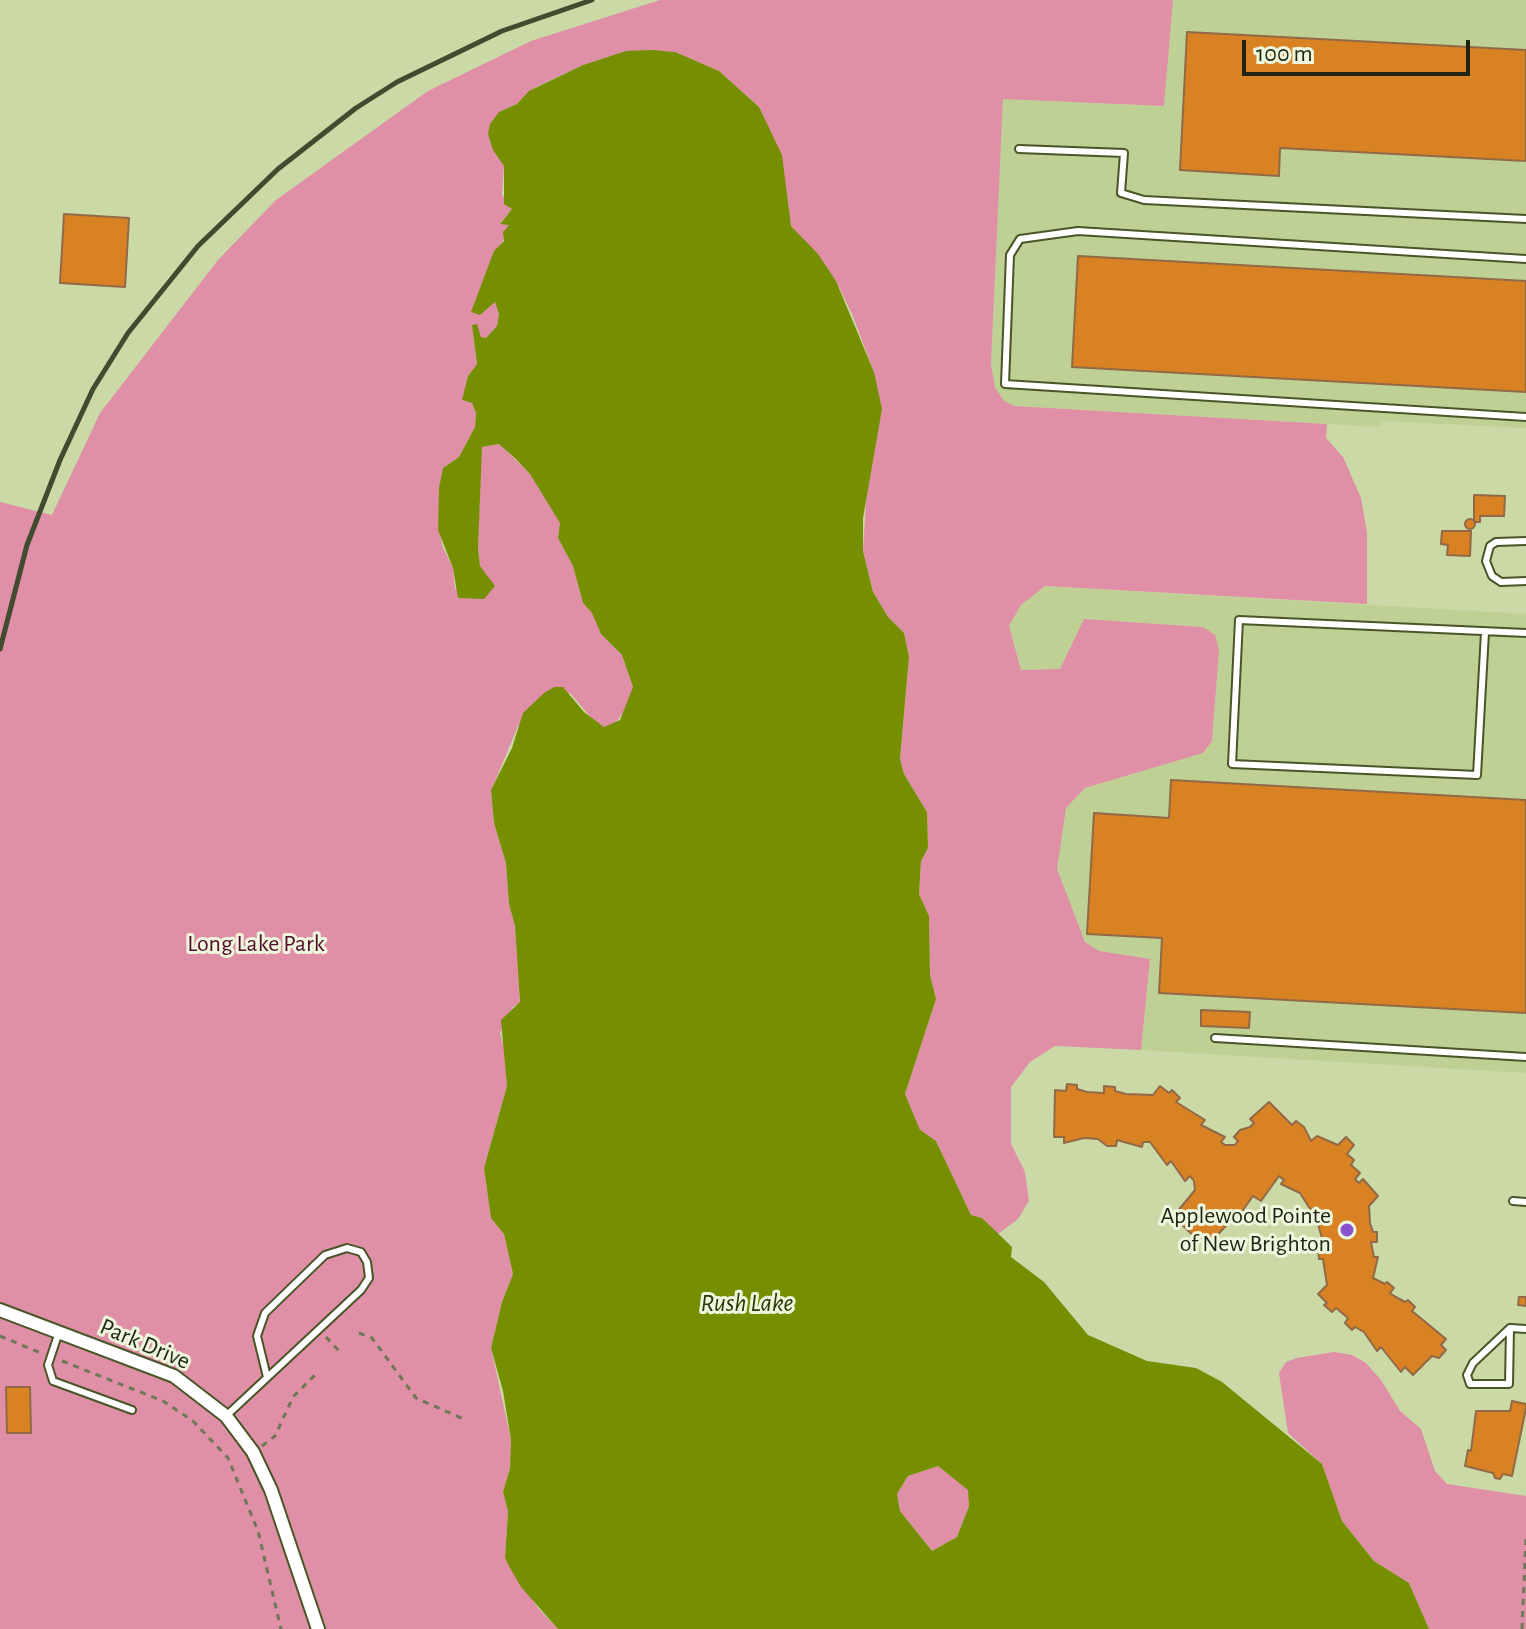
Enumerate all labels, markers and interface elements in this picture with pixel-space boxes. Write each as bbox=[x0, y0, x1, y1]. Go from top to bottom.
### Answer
scale bar bbox=[1246, 24, 1474, 74]
text: 100 m bbox=[1256, 42, 1313, 66]
park label: Long Lake Park bbox=[187, 930, 325, 958]
place label: Applewood Pointe of New Brighton bbox=[1161, 1202, 1331, 1258]
marker: Applewood Pointe of New Brighton bbox=[1338, 1221, 1356, 1239]
water label: Rush Lake bbox=[701, 1287, 793, 1319]
street label: Park Drive bbox=[96, 1312, 194, 1376]

